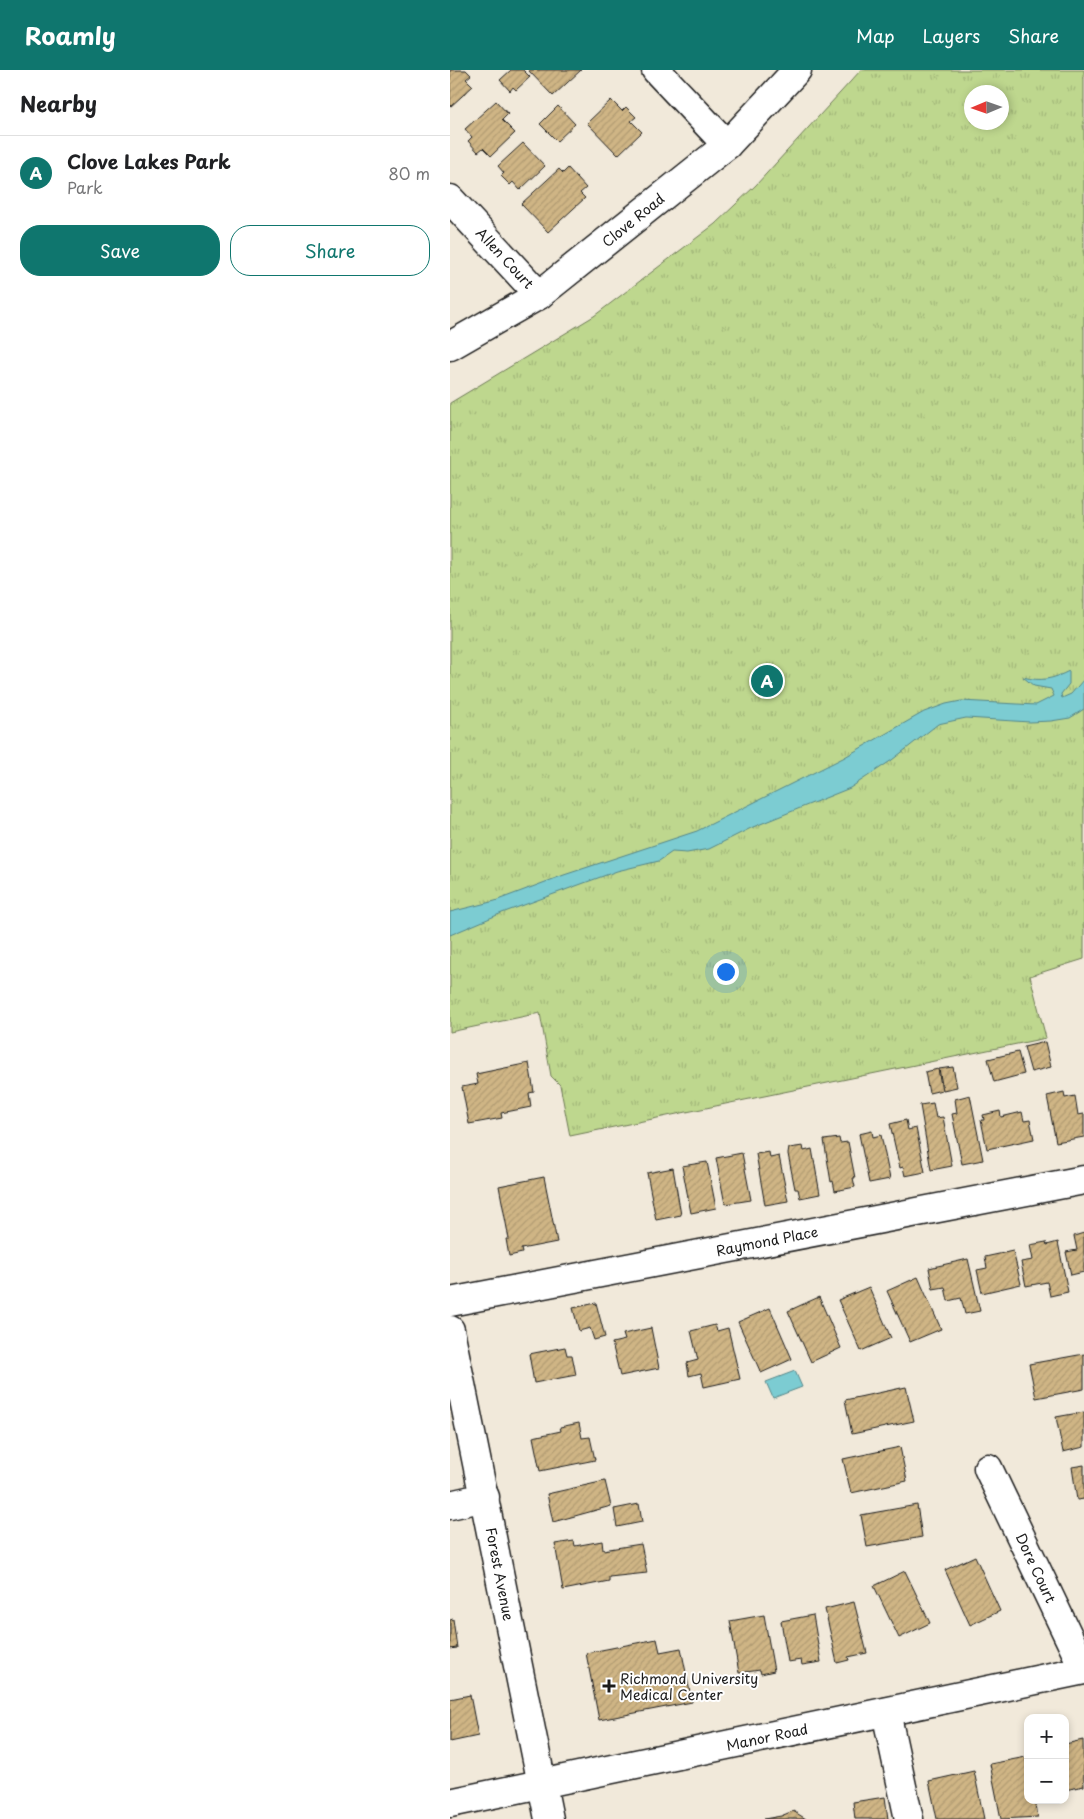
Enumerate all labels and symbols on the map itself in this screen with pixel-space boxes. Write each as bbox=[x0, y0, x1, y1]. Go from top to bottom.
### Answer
north arrow bbox=[964, 85, 1009, 130]
street label: Clove Road bbox=[597, 188, 669, 252]
street label: Allen Court bbox=[471, 223, 539, 293]
pin: A bbox=[751, 662, 783, 700]
your location bbox=[713, 959, 739, 985]
street label: Raymond Place bbox=[714, 1221, 820, 1261]
street label: Forest Avenue bbox=[481, 1525, 519, 1623]
street label: Dore Court bbox=[1011, 1530, 1061, 1607]
place label: Richmond University Medical Center bbox=[620, 1668, 758, 1705]
marker: Richmond University Medical Center bbox=[602, 1679, 616, 1693]
street label: Manor Road bbox=[724, 1718, 810, 1756]

